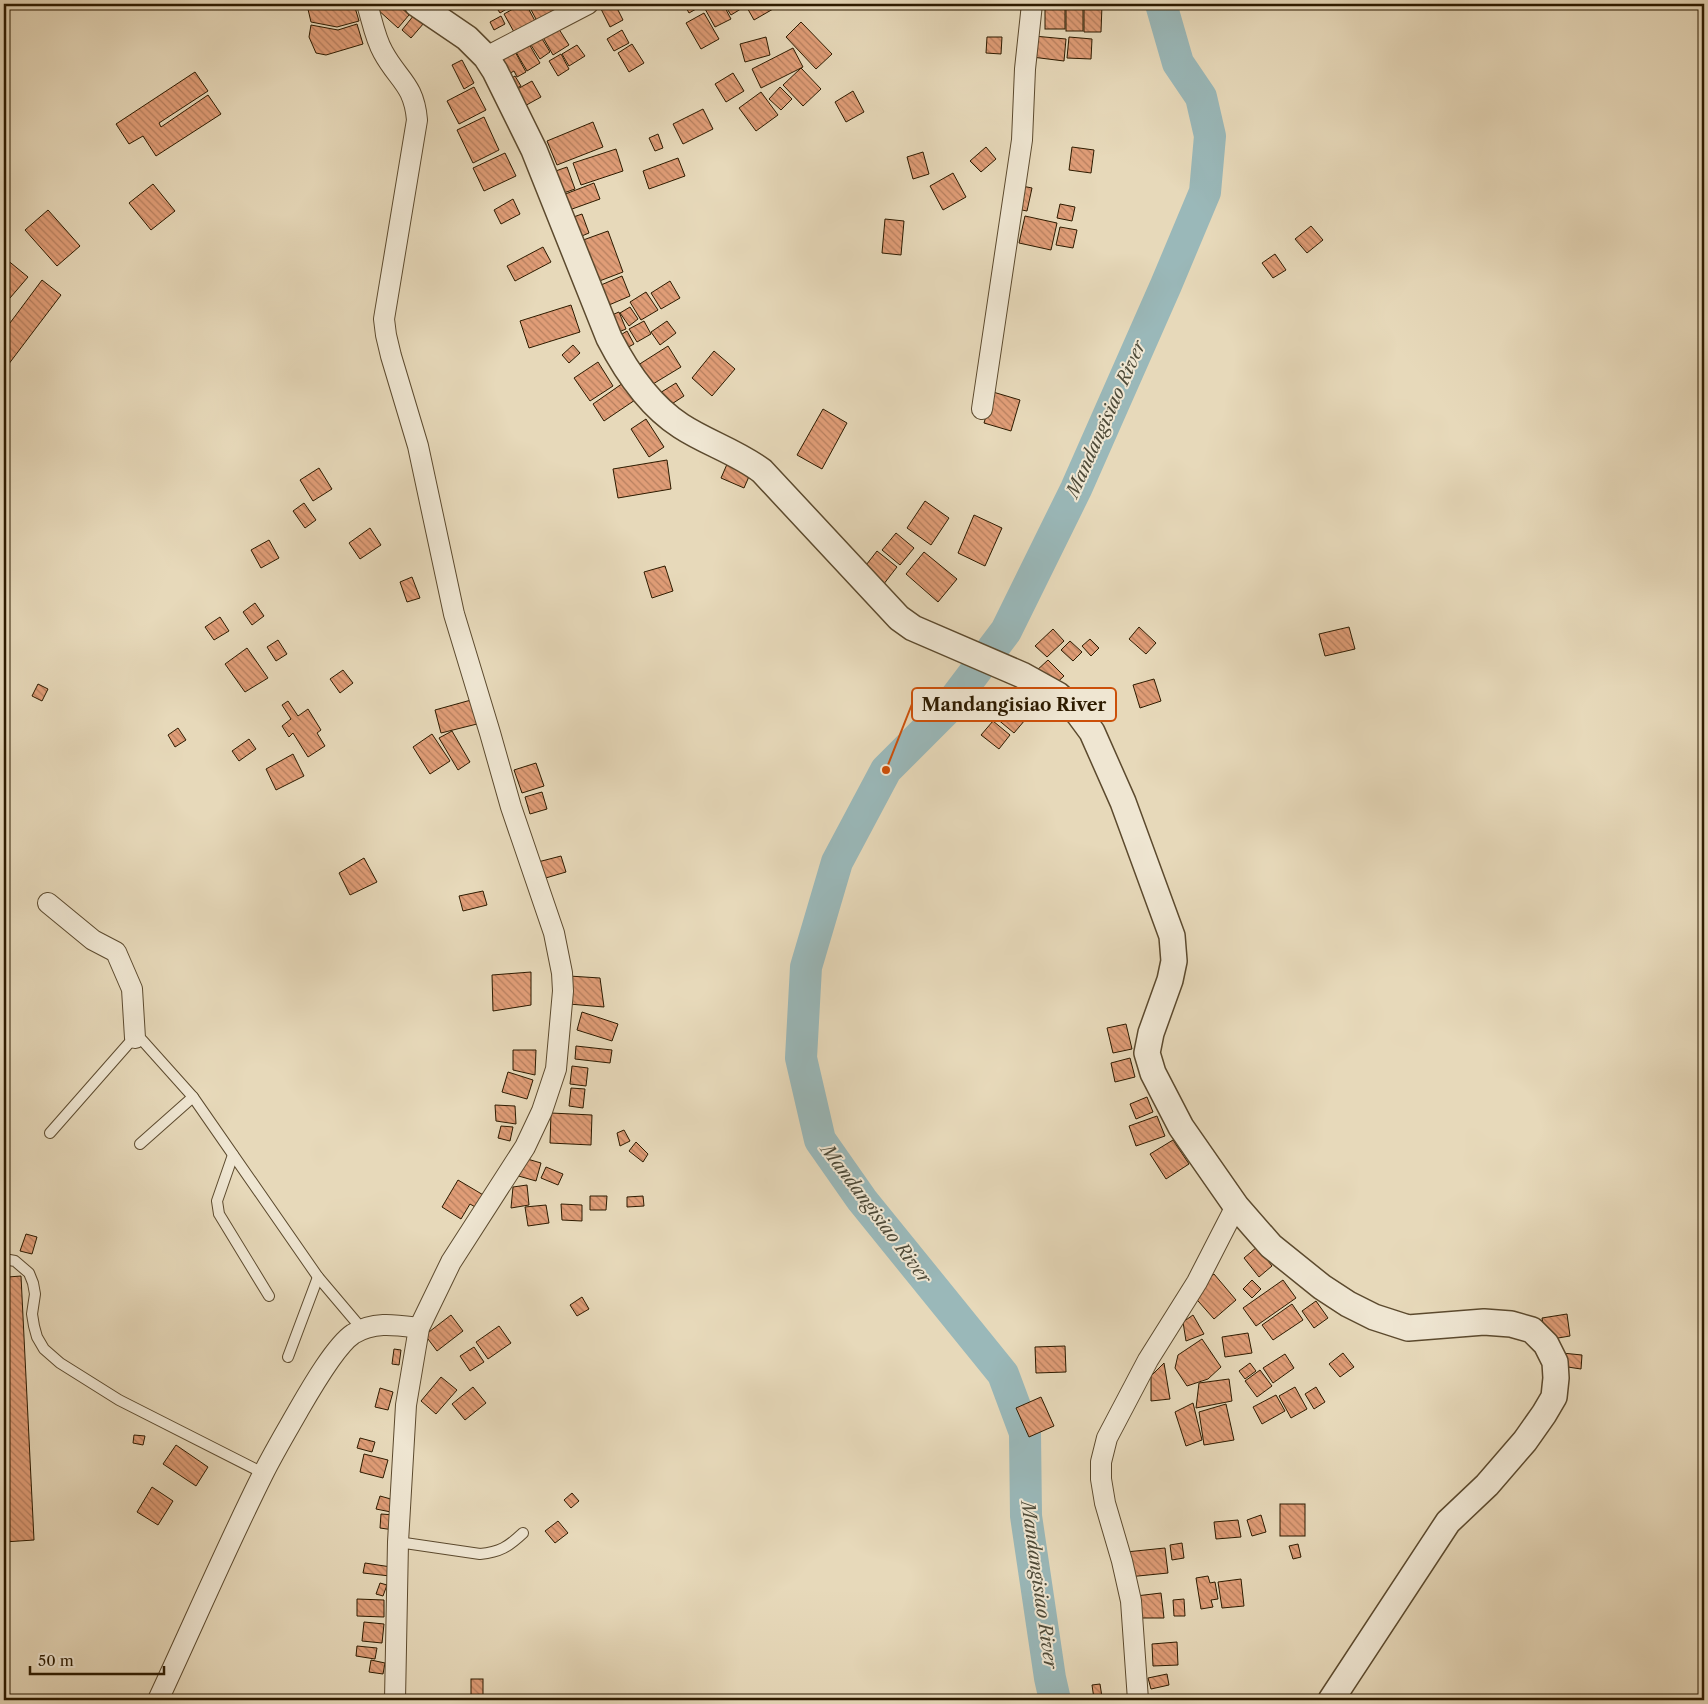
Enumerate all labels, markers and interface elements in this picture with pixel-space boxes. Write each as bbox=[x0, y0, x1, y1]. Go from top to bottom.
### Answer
water label: Mandangisiao River bbox=[1061, 336, 1151, 503]
callout: Mandangisiao River bbox=[912, 688, 1116, 721]
text: Mandangisiao River bbox=[922, 694, 1107, 716]
water label: Mandangisiao River bbox=[815, 1138, 937, 1289]
water label: Mandangisiao River bbox=[1016, 1498, 1062, 1672]
scale bar bbox=[30, 1644, 164, 1676]
text: 50 m bbox=[38, 1651, 74, 1670]

